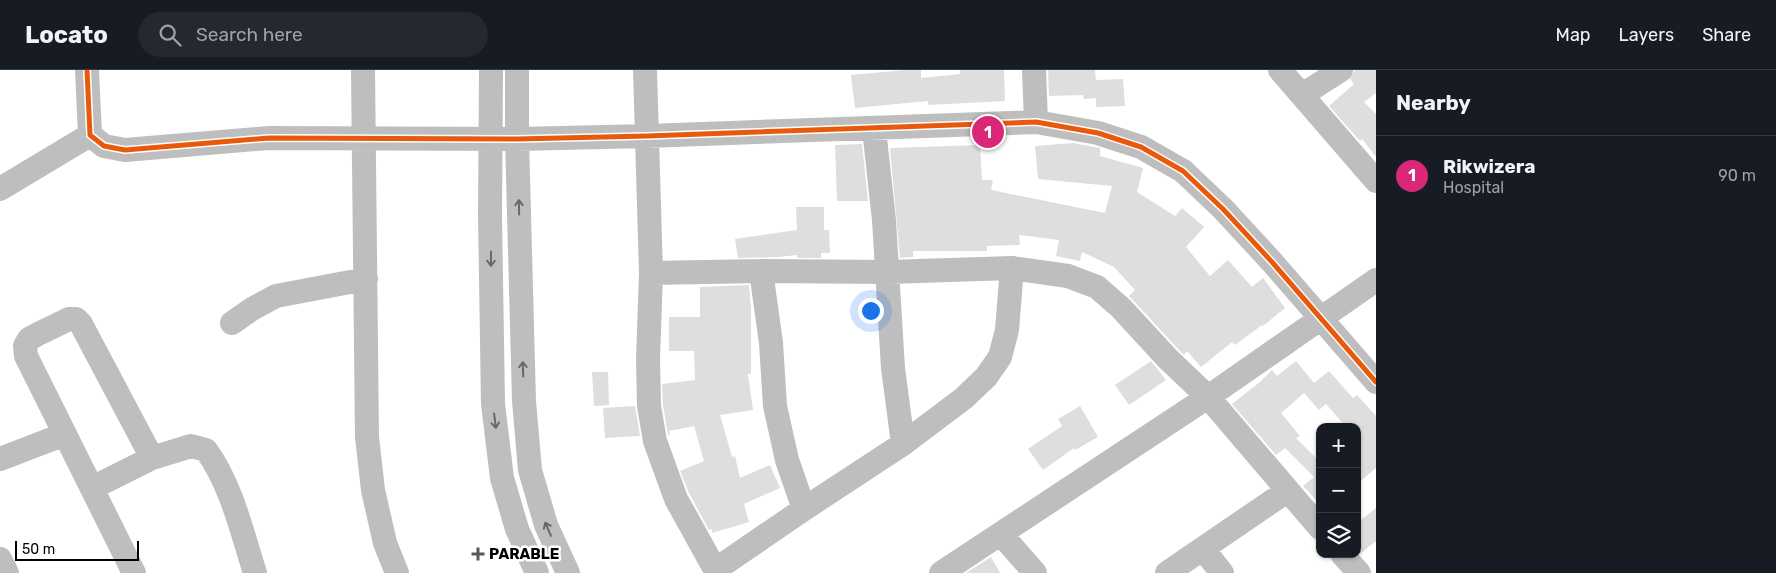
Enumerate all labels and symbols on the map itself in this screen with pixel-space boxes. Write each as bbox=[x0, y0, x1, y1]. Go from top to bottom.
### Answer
pin: 1 bbox=[972, 113, 1004, 151]
one-way arrow bbox=[514, 199, 523, 215]
one-way arrow bbox=[486, 250, 496, 266]
your location bbox=[858, 298, 884, 324]
one-way arrow bbox=[518, 361, 528, 378]
one-way arrow bbox=[490, 413, 500, 429]
one-way arrow bbox=[542, 522, 552, 537]
scale bar bbox=[15, 538, 139, 561]
place label: PARABLE bbox=[489, 545, 559, 563]
marker: PARABLE bbox=[471, 547, 485, 561]

